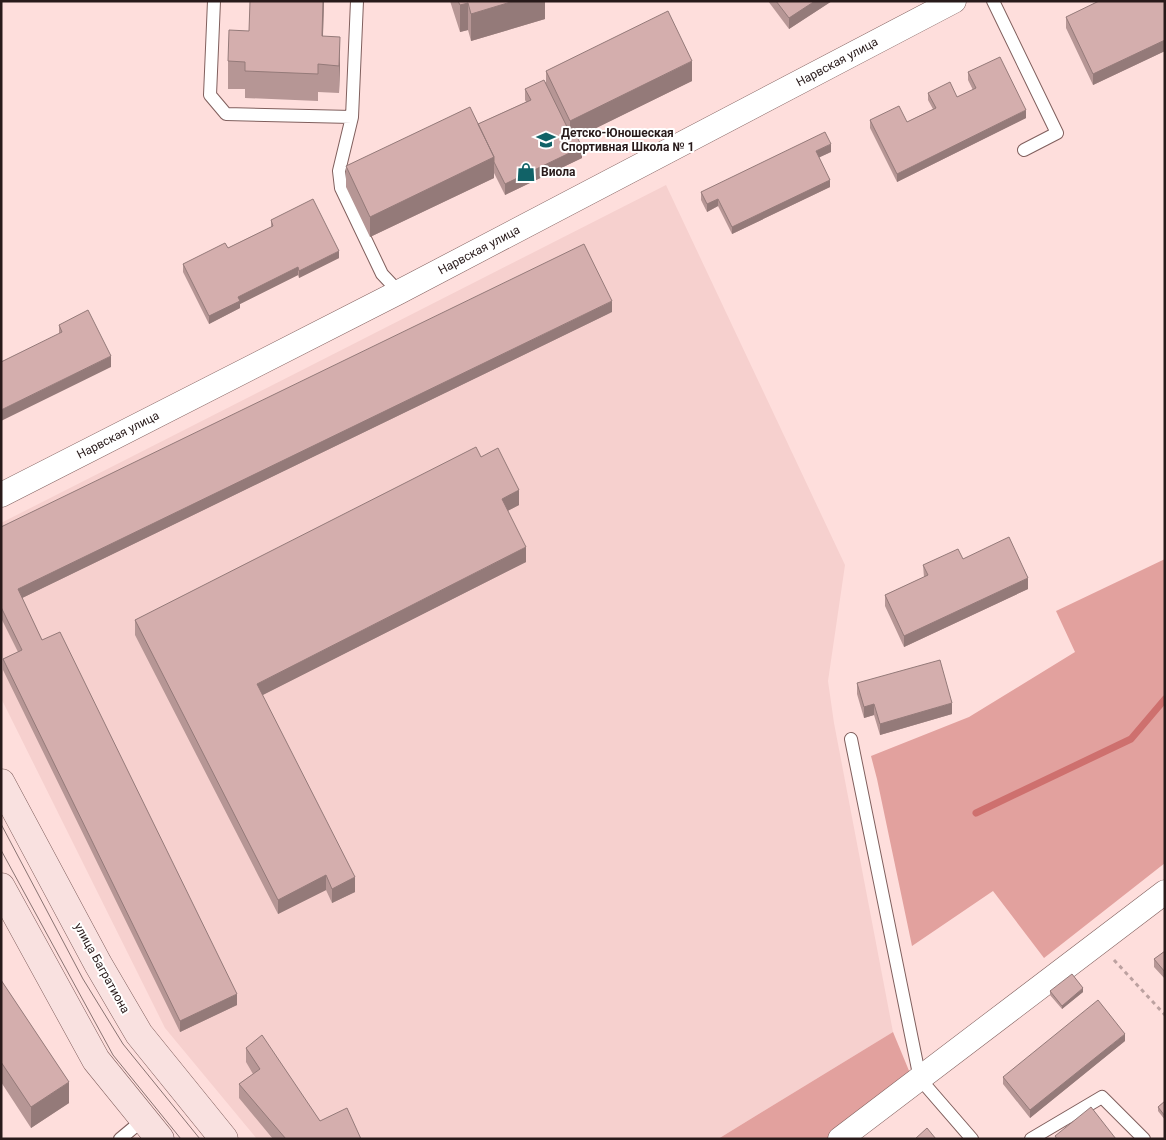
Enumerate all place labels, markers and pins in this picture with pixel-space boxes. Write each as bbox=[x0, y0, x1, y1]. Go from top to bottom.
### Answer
place label: Детско-Юношеская Спортивная Школа № 1 bbox=[561, 126, 694, 154]
school or university icon: Детско-Юношеская Спортивная Школа № 1 bbox=[535, 129, 557, 151]
shop icon: Виола bbox=[515, 161, 537, 183]
place label: Виола bbox=[541, 165, 576, 179]

